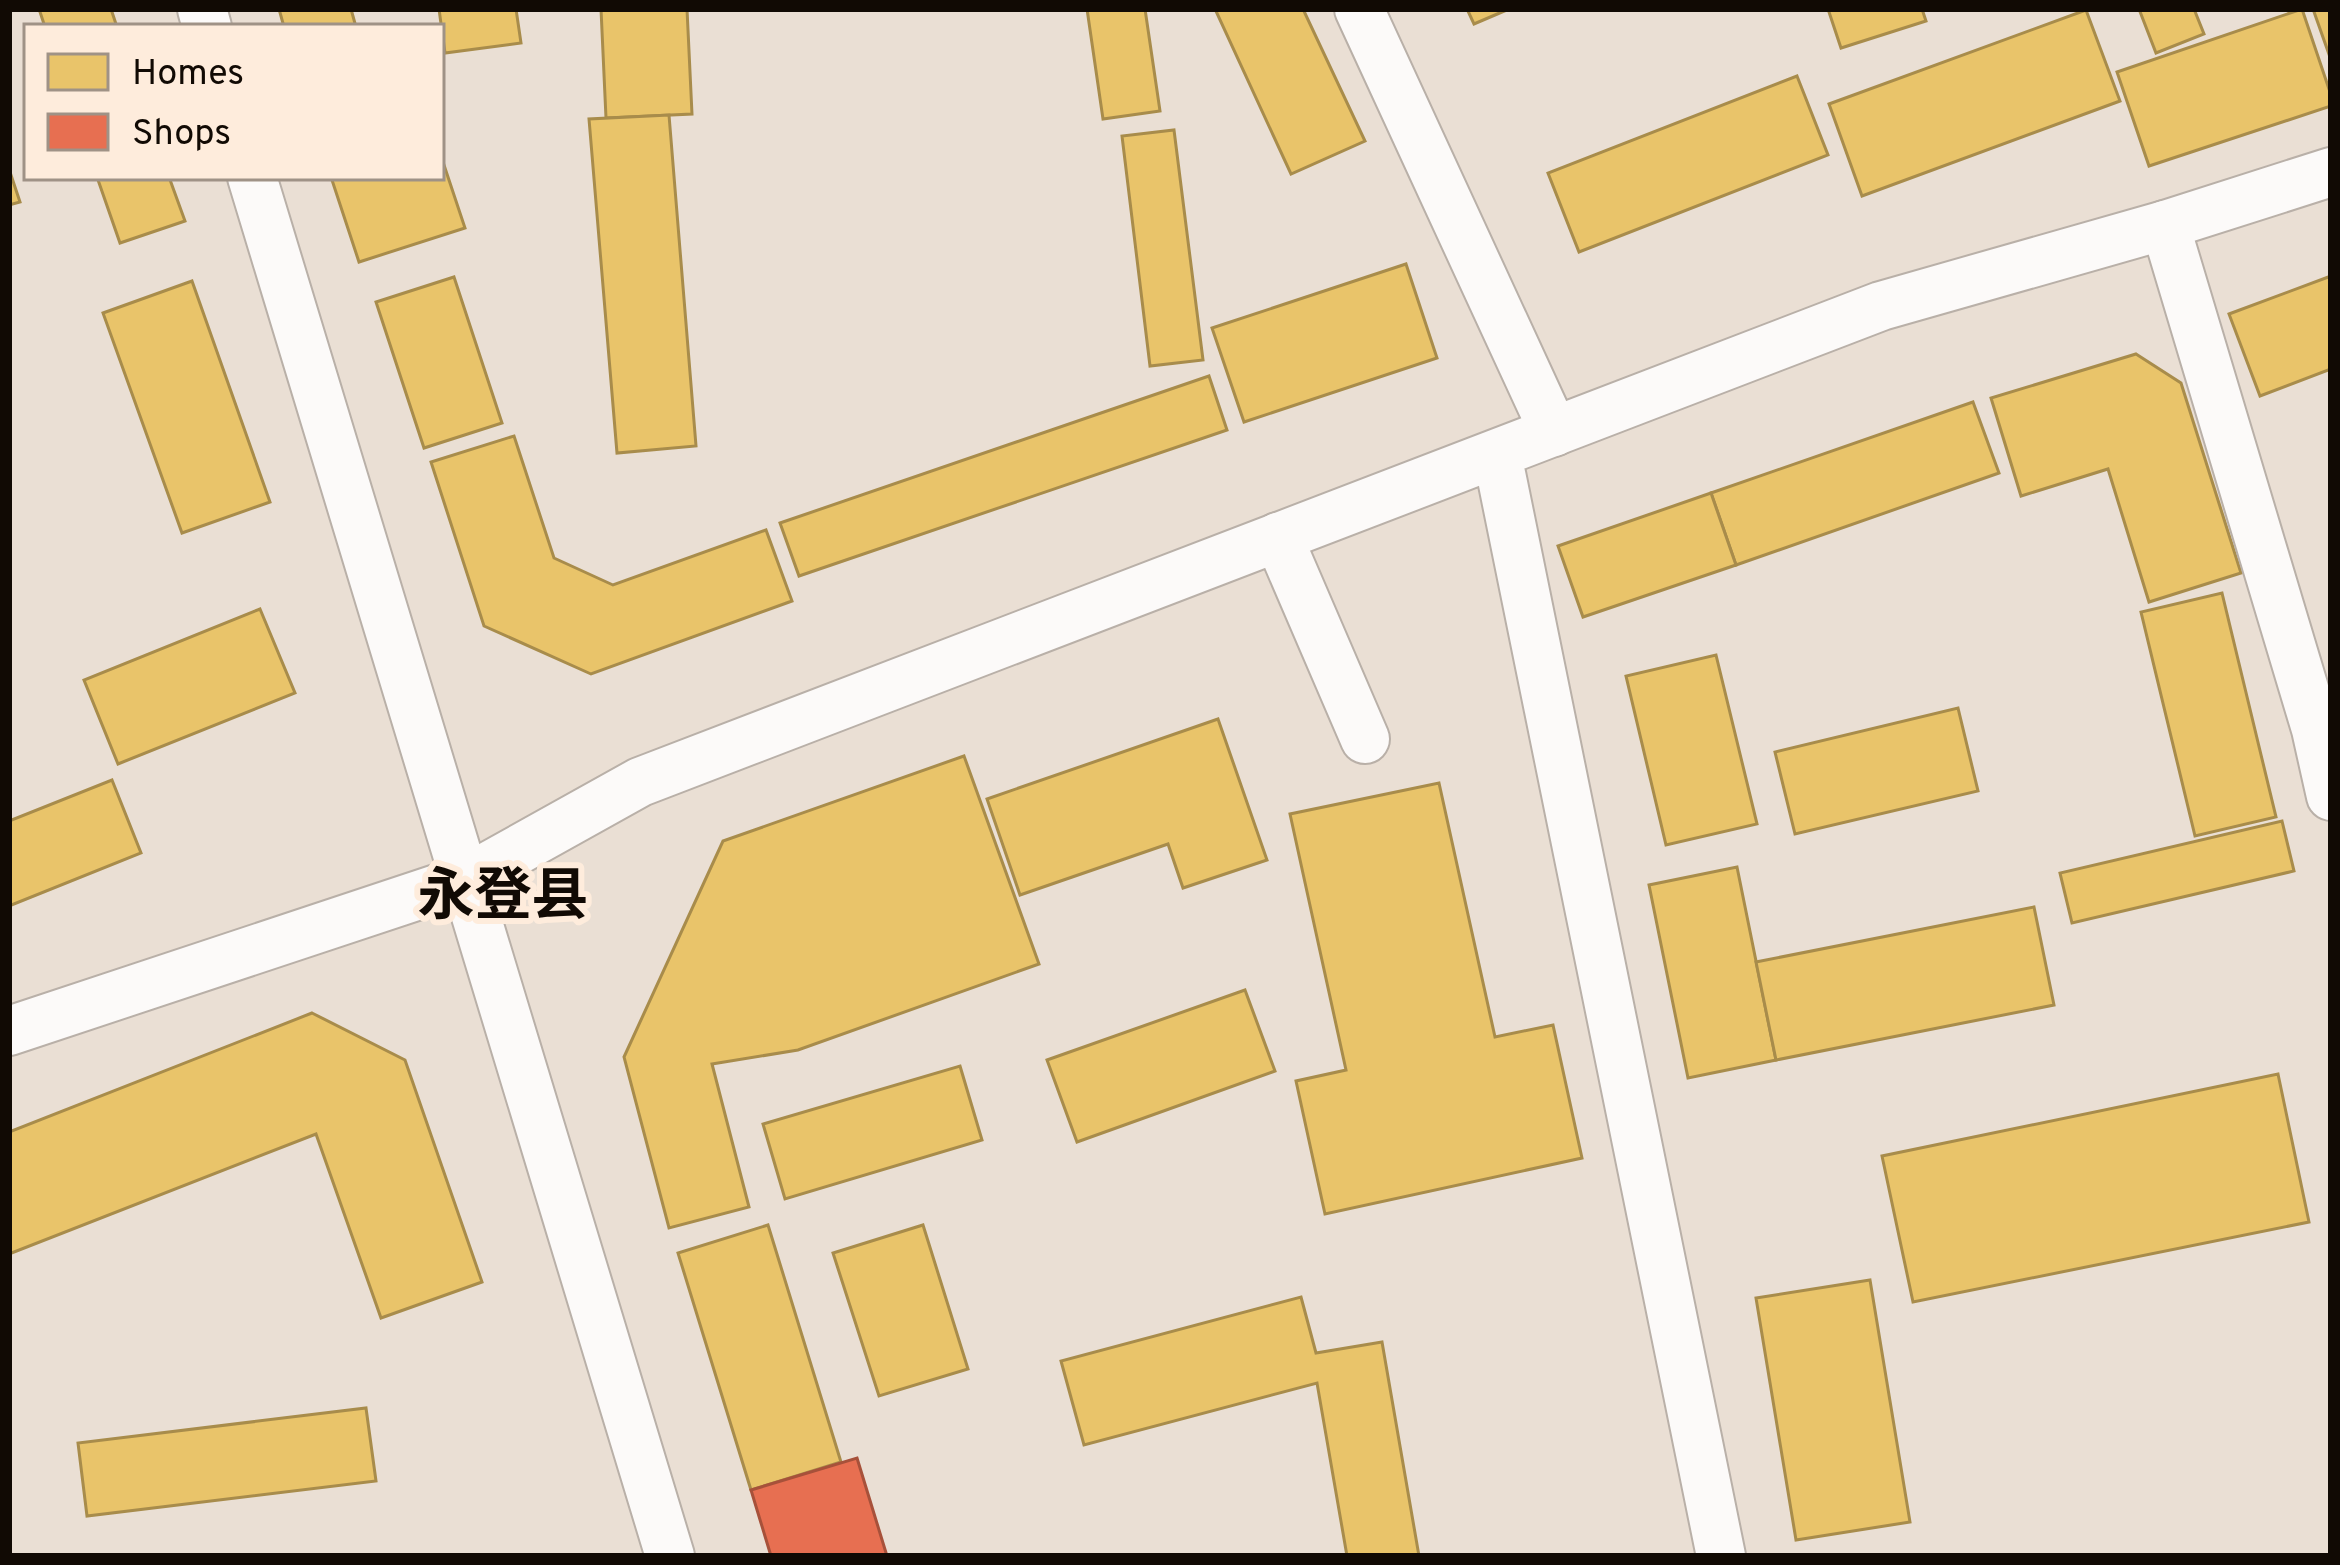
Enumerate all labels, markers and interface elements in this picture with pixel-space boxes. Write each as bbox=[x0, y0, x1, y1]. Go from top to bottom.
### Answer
legend bbox=[24, 24, 444, 180]
text: Homes bbox=[132, 52, 244, 98]
text: Shops bbox=[132, 112, 231, 158]
district label: 永登县 bbox=[418, 864, 589, 936]

